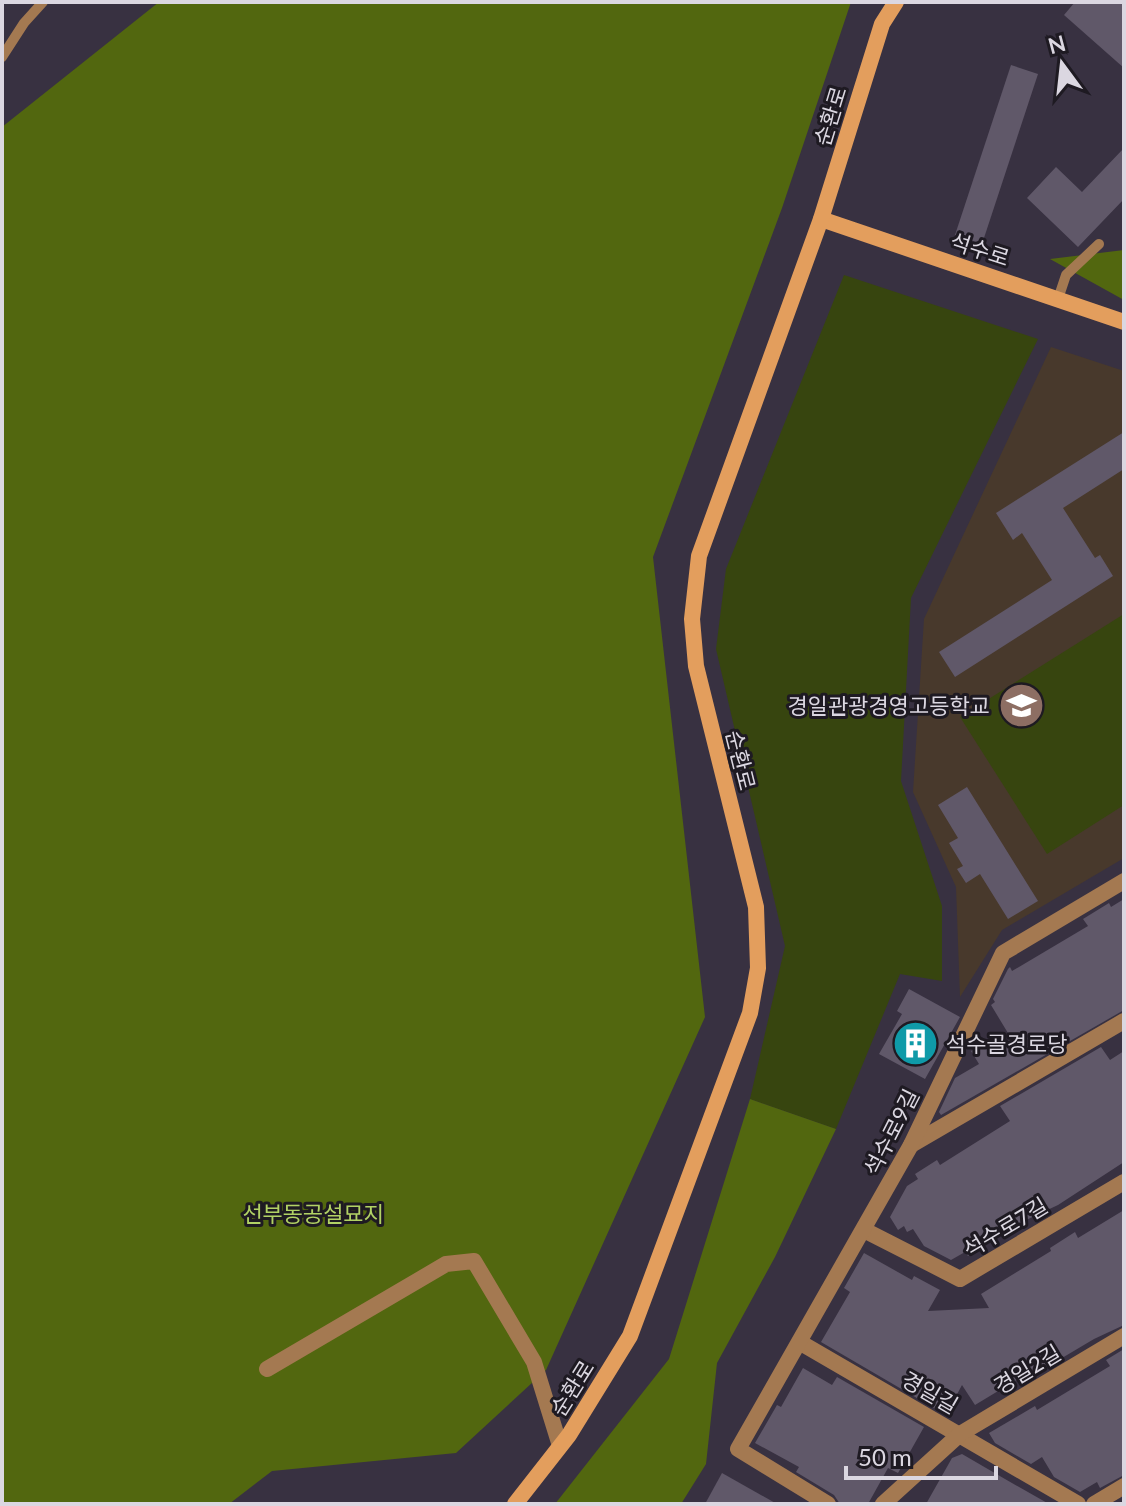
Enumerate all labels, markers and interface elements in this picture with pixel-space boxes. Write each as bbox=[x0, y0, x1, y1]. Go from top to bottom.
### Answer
north arrow bbox=[1022, 24, 1102, 104]
text: N bbox=[1045, 29, 1068, 59]
street label: 순환로 bbox=[808, 83, 852, 149]
street label: 석수로 bbox=[947, 227, 1013, 271]
school or university icon: 경일관광경영고등학교 bbox=[997, 681, 1045, 729]
place label: 경일관광경영고등학교 bbox=[788, 692, 990, 719]
street label: 순환로 bbox=[721, 727, 761, 793]
building icon: 석수골경로당 bbox=[891, 1019, 939, 1067]
place label: 석수골경로당 bbox=[946, 1030, 1067, 1057]
street label: 석수로9길 bbox=[858, 1084, 924, 1180]
street label: 석수로7길 bbox=[958, 1191, 1052, 1263]
park label: 선부동공설묘지 bbox=[242, 1200, 384, 1227]
street label: 경일2길 bbox=[989, 1339, 1065, 1399]
street label: 순환로 bbox=[544, 1355, 600, 1421]
street label: 경일길 bbox=[897, 1365, 963, 1419]
scale bar bbox=[846, 1430, 996, 1480]
text: 50 m bbox=[858, 1442, 912, 1471]

